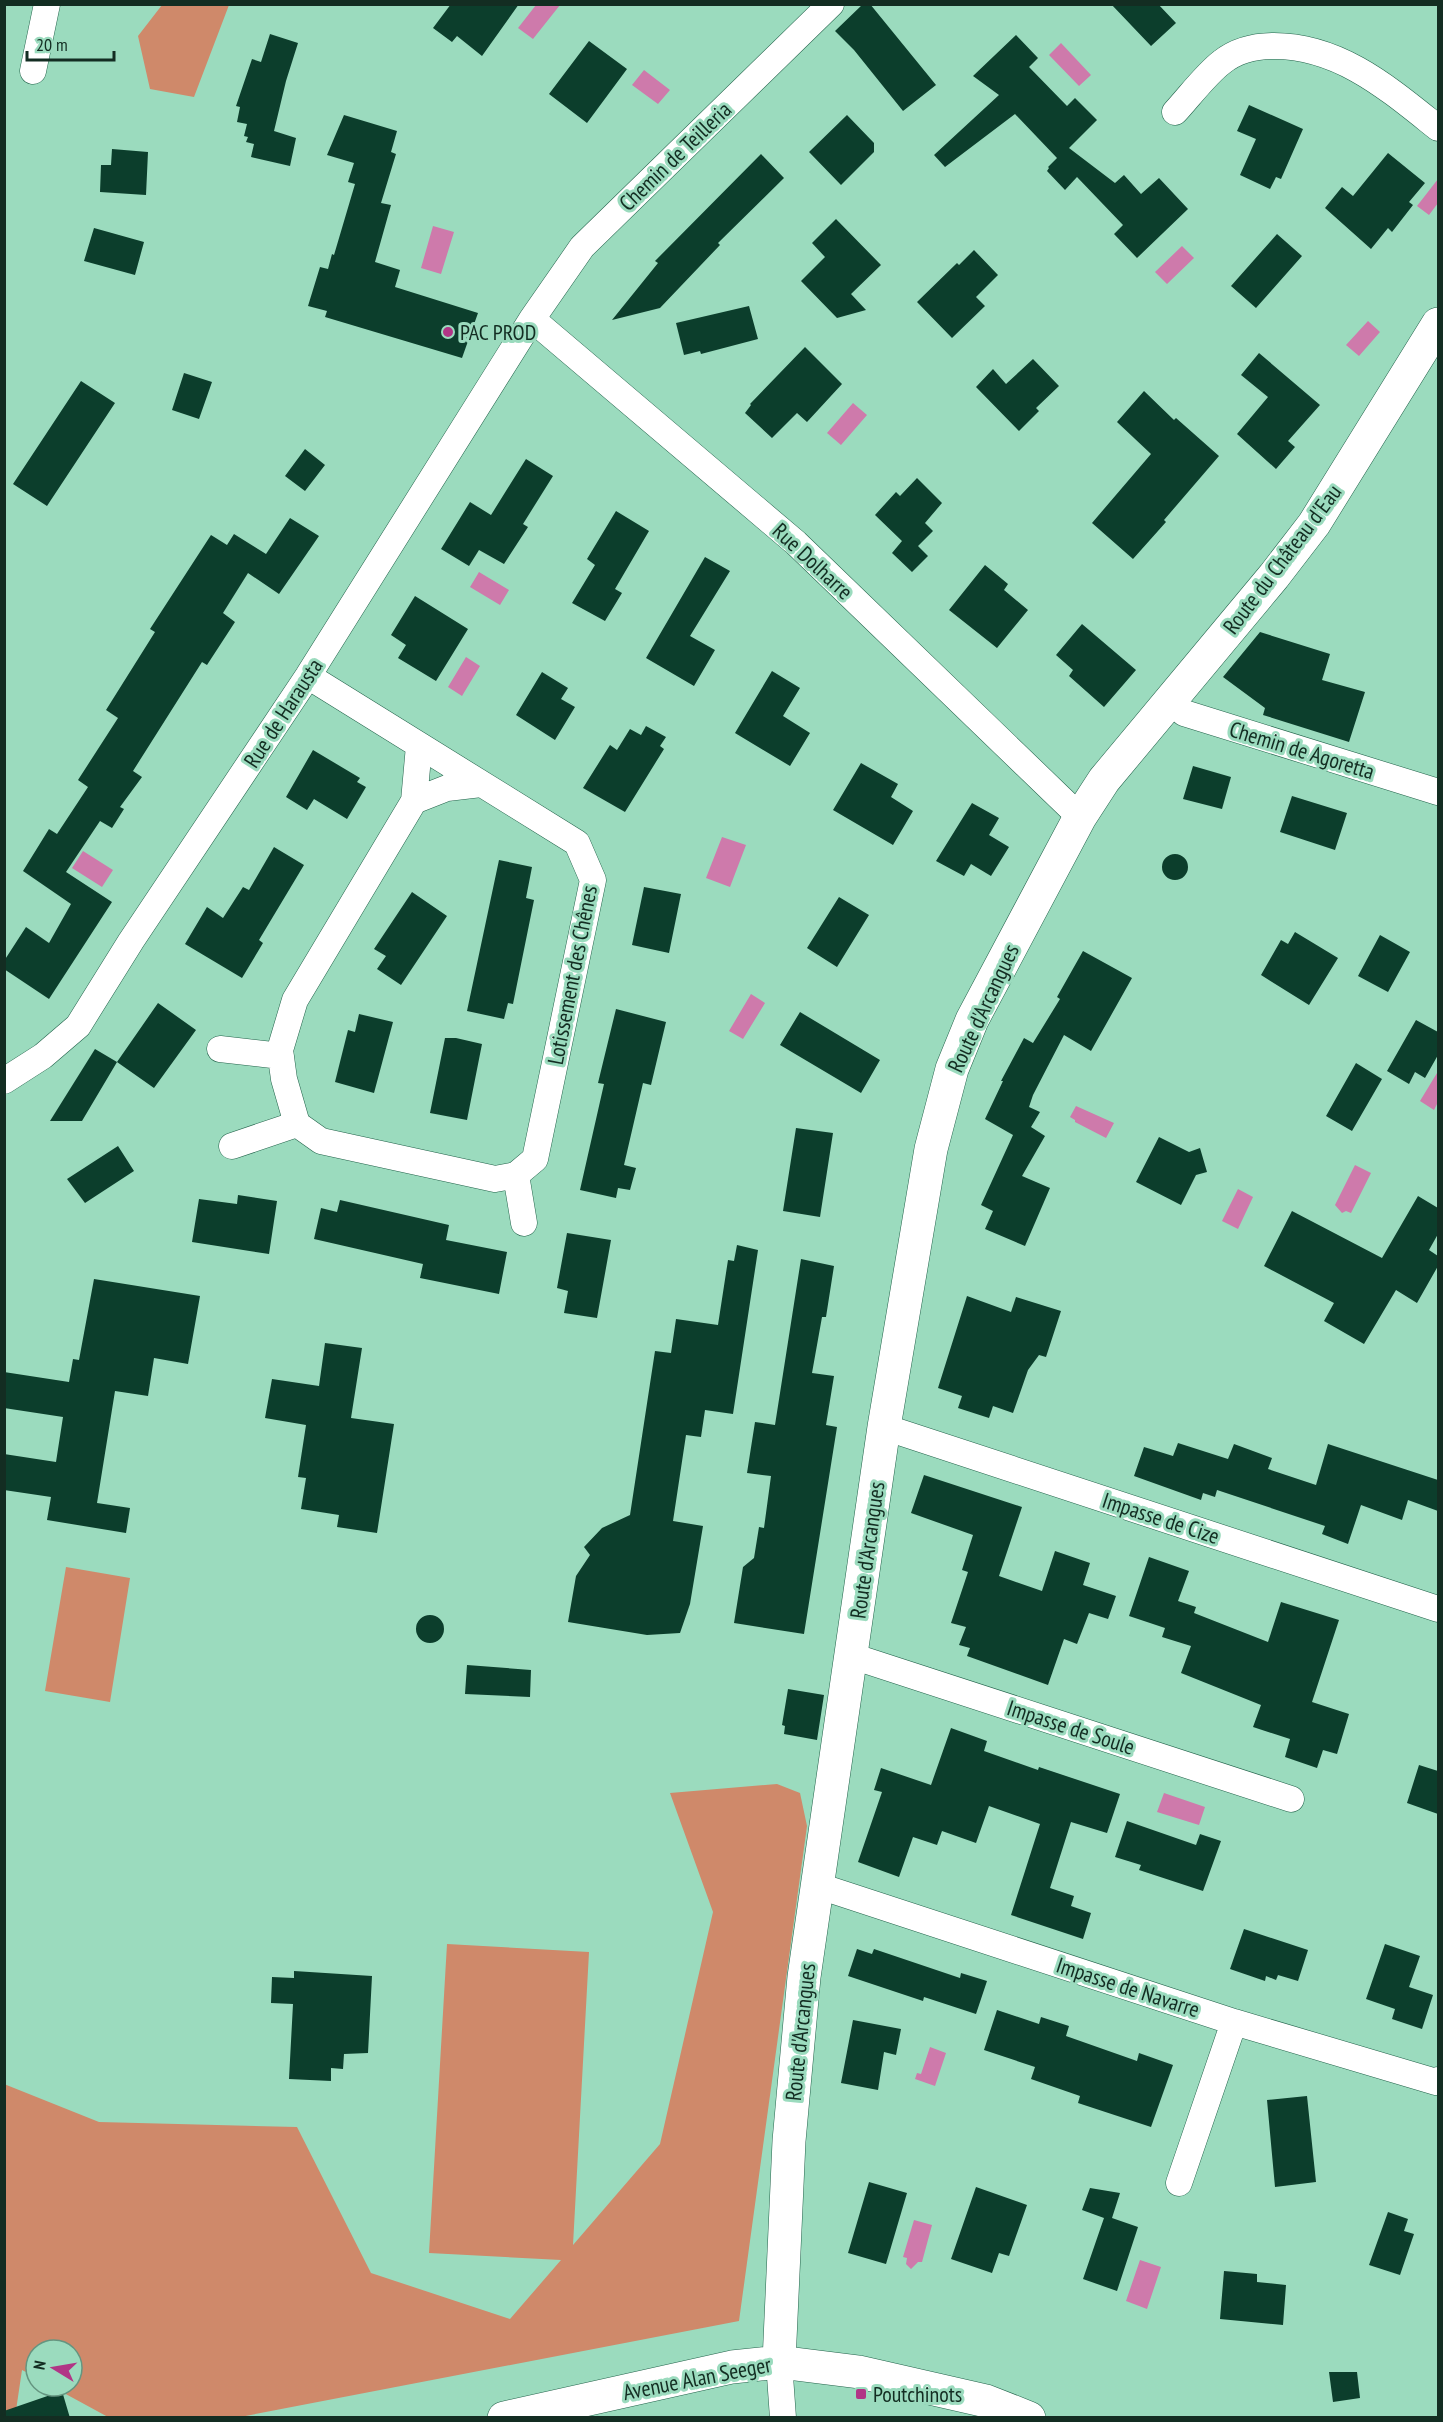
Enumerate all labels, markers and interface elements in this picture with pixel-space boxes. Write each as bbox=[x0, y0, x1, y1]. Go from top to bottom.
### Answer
scale bar bbox=[27, 24, 114, 62]
text: 20 m bbox=[36, 33, 68, 56]
street label: Chemin de Teilleria bbox=[613, 95, 737, 217]
place label: PAC PROD bbox=[460, 318, 536, 346]
marker: PAC PROD bbox=[441, 325, 455, 339]
street label: Route du Château d'Eau bbox=[1217, 479, 1347, 639]
street label: Rue Dolharre bbox=[767, 517, 859, 605]
street label: Rue de Harausta bbox=[237, 653, 329, 773]
street label: Chemin de Agoretta bbox=[1226, 715, 1378, 785]
street label: Lotissement des Chênes bbox=[541, 883, 603, 1067]
street label: Route d'Arcangues bbox=[941, 940, 1025, 1076]
street label: Route d'Arcangues bbox=[844, 1480, 890, 1620]
street label: Impasse de Cize bbox=[1099, 1486, 1223, 1550]
street label: Impasse de Soule bbox=[1004, 1693, 1138, 1761]
street label: Impasse de Navarre bbox=[1053, 1951, 1203, 2023]
street label: Route d'Arcangues bbox=[779, 1962, 821, 2102]
north arrow bbox=[24, 2338, 84, 2398]
street label: Avenue Alan Seeger bbox=[621, 2350, 773, 2406]
text: N bbox=[29, 2359, 50, 2371]
place label: Poutchinots bbox=[873, 2380, 962, 2408]
marker: Poutchinots bbox=[854, 2387, 868, 2401]

